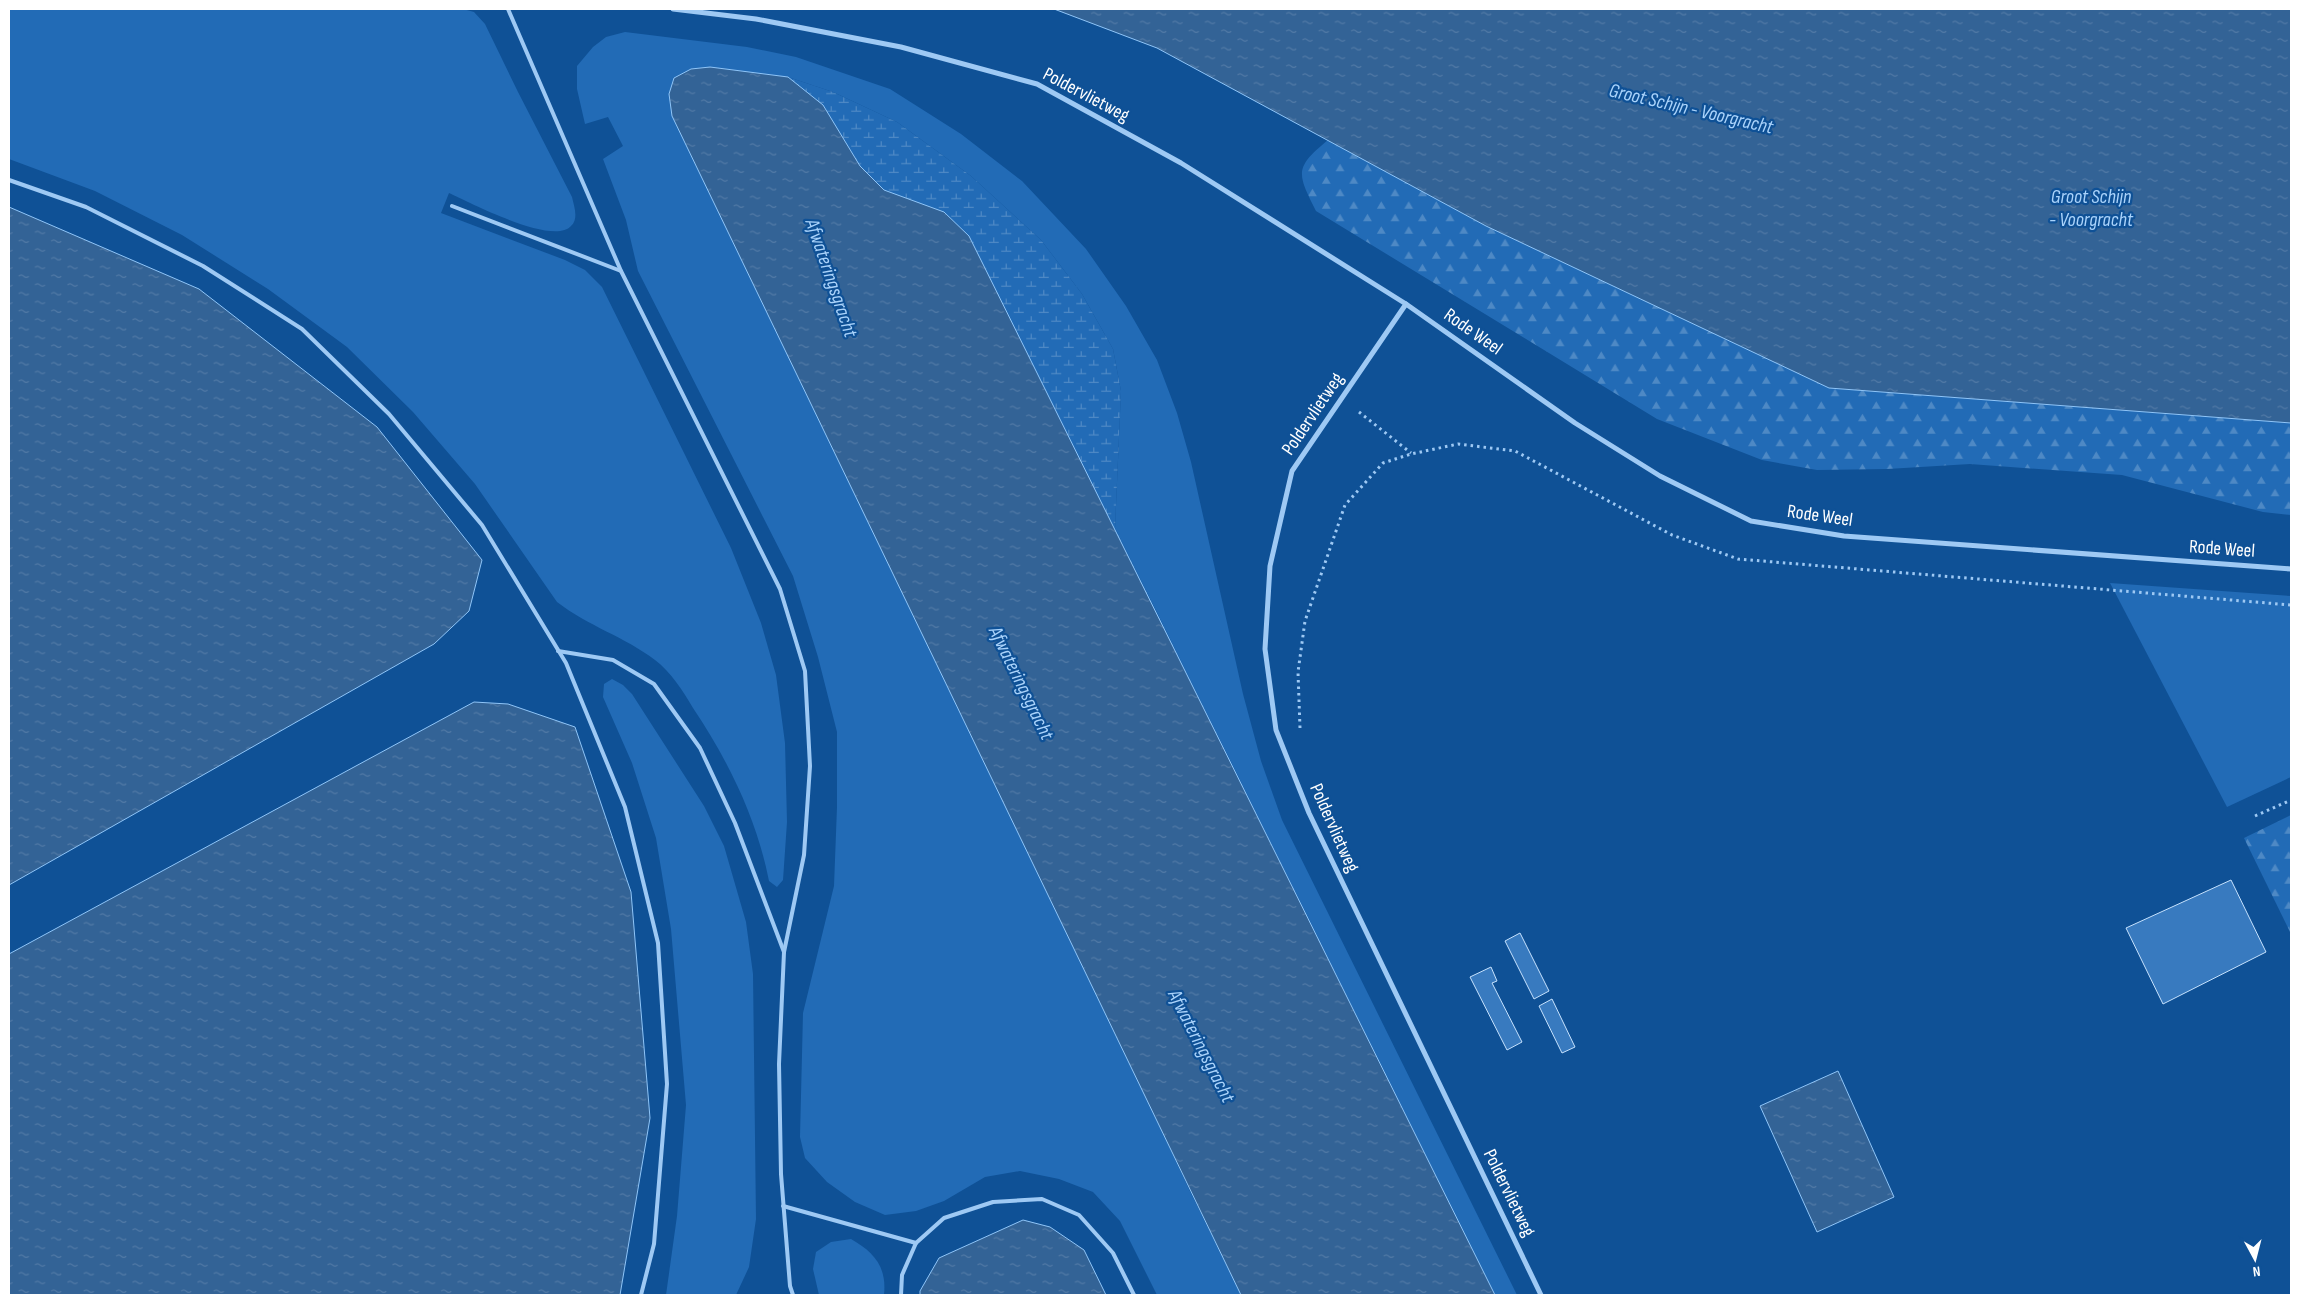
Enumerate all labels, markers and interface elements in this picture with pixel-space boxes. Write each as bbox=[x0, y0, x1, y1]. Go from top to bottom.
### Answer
street label: Poldervlietweg bbox=[1039, 63, 1134, 128]
water label: Groot Schijn - Voorgracht bbox=[1607, 78, 1776, 140]
water label: Groot Schijn - Voorgracht bbox=[2049, 185, 2134, 232]
water label: Afwateringsgracht bbox=[799, 215, 863, 341]
street label: Rode Weel bbox=[1439, 304, 1507, 360]
street label: Poldervlietweg bbox=[1277, 368, 1349, 460]
street label: Rode Weel bbox=[1786, 500, 1854, 532]
street label: Rode Weel bbox=[2188, 535, 2256, 563]
water label: Afwateringsgracht bbox=[983, 621, 1059, 745]
street label: Poldervlietweg bbox=[1304, 780, 1364, 876]
water label: Afwateringsgracht bbox=[1162, 985, 1240, 1107]
street label: Poldervlietweg bbox=[1478, 1145, 1540, 1241]
north arrow bbox=[2230, 1234, 2280, 1284]
text: N bbox=[2252, 1263, 2261, 1280]

